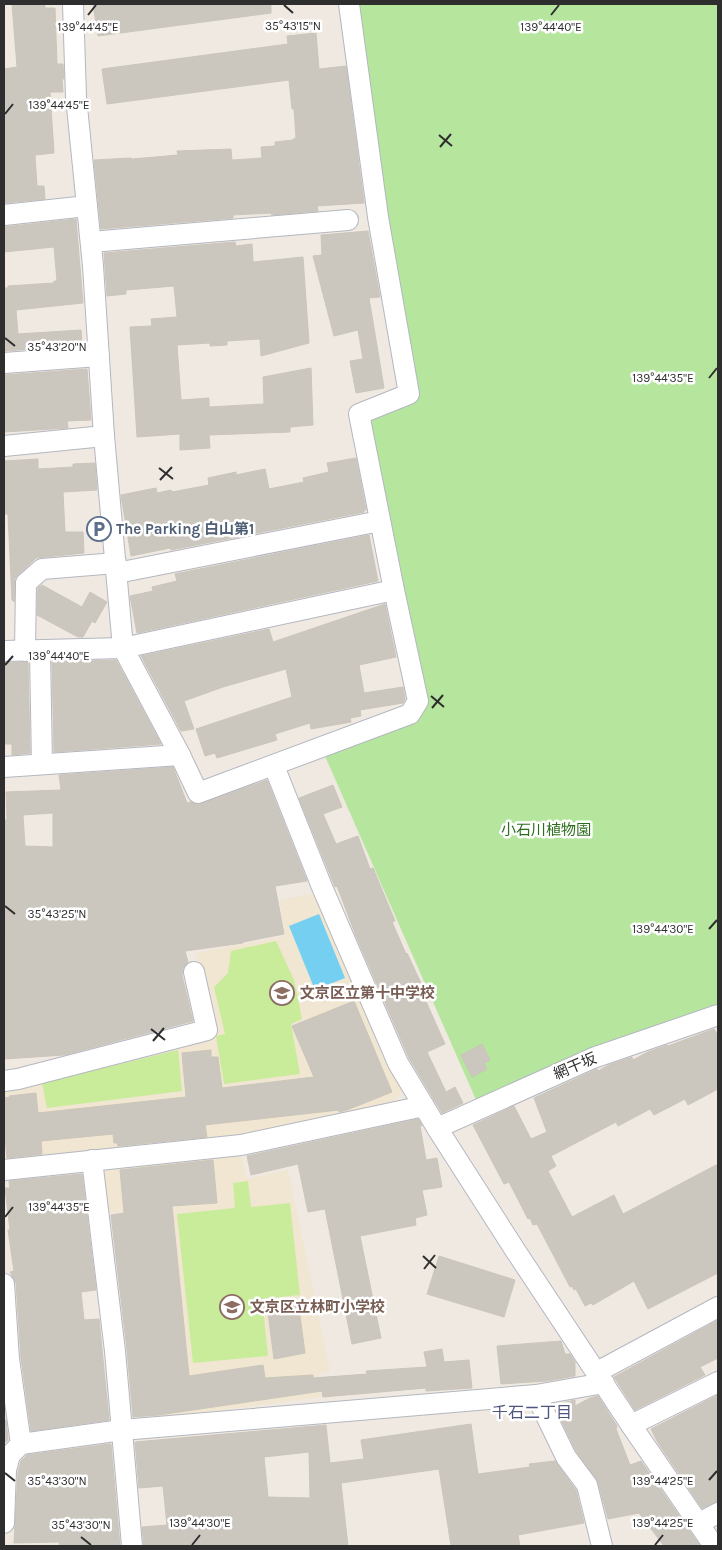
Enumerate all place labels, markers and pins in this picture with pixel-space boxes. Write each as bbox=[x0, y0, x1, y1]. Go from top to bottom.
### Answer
parking icon: The Parking 白山第1 bbox=[86, 516, 112, 542]
place label: The Parking 白山第1 bbox=[116, 520, 254, 538]
school or university icon: 文京区立第十中学校 bbox=[269, 980, 295, 1006]
place label: 文京区立第十中学校 bbox=[300, 984, 435, 1002]
school or university icon: 文京区立林町小学校 bbox=[219, 1294, 245, 1320]
place label: 文京区立林町小学校 bbox=[250, 1298, 385, 1316]

